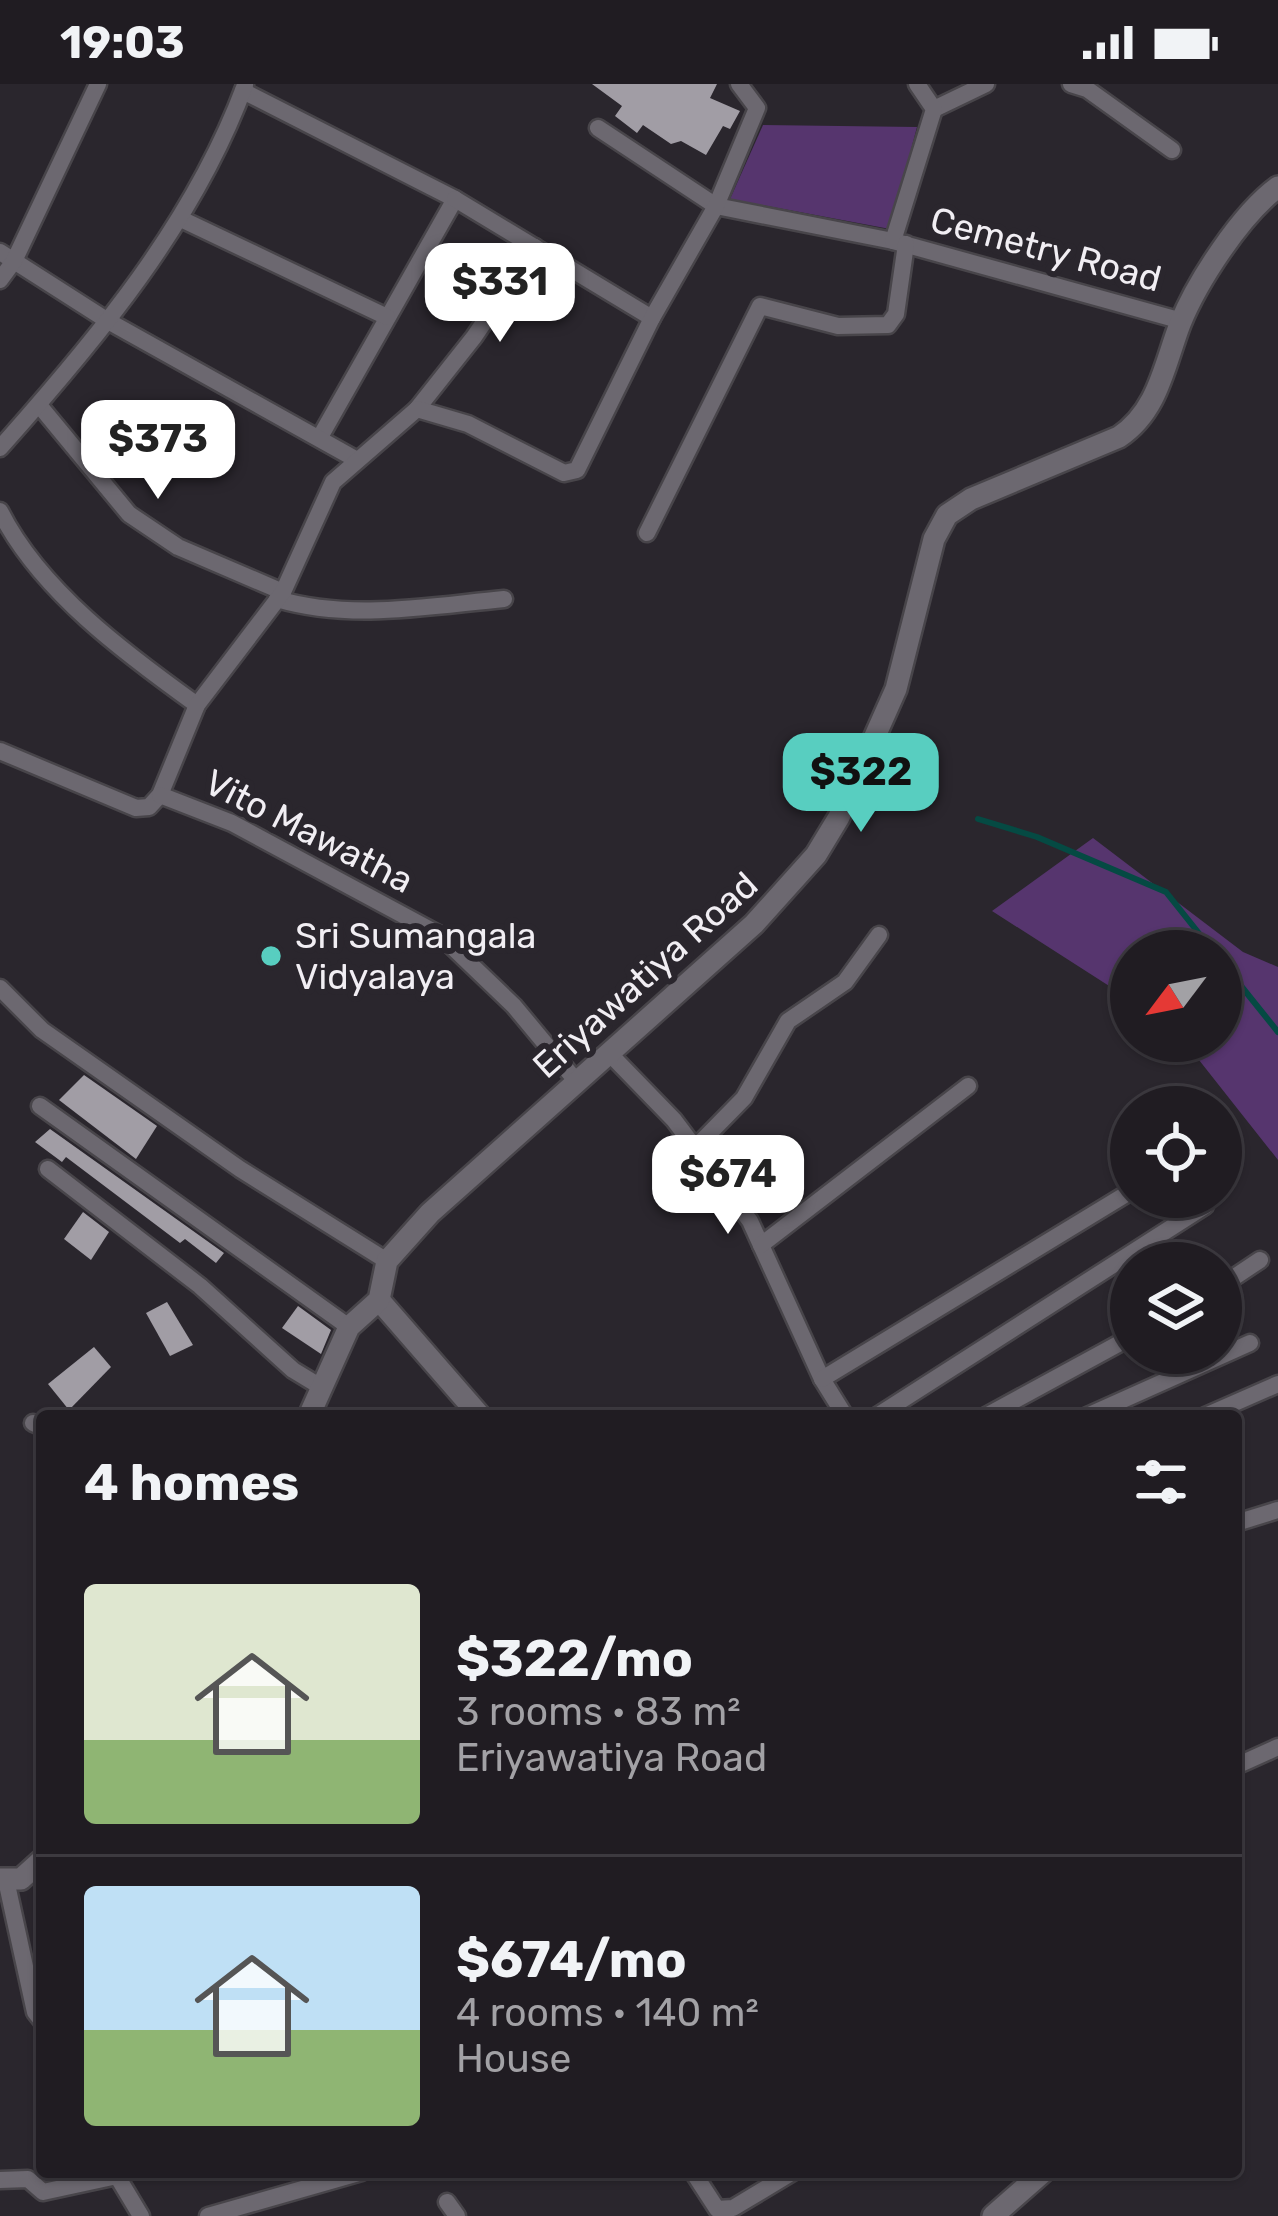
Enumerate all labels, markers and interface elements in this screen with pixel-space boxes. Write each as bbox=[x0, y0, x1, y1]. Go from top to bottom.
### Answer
text: 19:03 bbox=[60, 16, 185, 69]
street label: Cemetry Road bbox=[926, 198, 1166, 300]
pin: $331 bbox=[429, 243, 571, 345]
text: $331 bbox=[452, 259, 548, 305]
pin: $373 bbox=[87, 400, 229, 502]
text: $373 bbox=[108, 416, 208, 462]
pin: $322 bbox=[790, 733, 932, 835]
text: $322 bbox=[810, 749, 912, 795]
street label: Vito Mawatha bbox=[198, 760, 420, 902]
street label: Eriyawatiya Road bbox=[524, 863, 766, 1087]
place label: Sri Sumangala Vidyalaya bbox=[295, 914, 536, 998]
north arrow bbox=[1110, 930, 1242, 1062]
map controls bbox=[1110, 930, 1242, 1374]
marker: Sri Sumangala Vidyalaya bbox=[258, 943, 284, 969]
button: locate bbox=[1110, 1086, 1242, 1218]
pin: $674 bbox=[657, 1135, 799, 1237]
text: $674 bbox=[679, 1151, 777, 1197]
button: layers bbox=[1110, 1242, 1242, 1374]
icon: filters bbox=[1128, 1449, 1194, 1515]
text: 4 homes bbox=[84, 1452, 299, 1513]
text: $322/mo bbox=[456, 1628, 693, 1689]
icon: home bbox=[180, 1632, 324, 1776]
text: 3 rooms · 83 m² bbox=[456, 1689, 741, 1735]
text: Eriyawatiya Road bbox=[456, 1735, 767, 1781]
text: $674/mo bbox=[456, 1929, 687, 1990]
icon: home bbox=[180, 1934, 324, 2078]
text: 4 rooms · 140 m² bbox=[456, 1990, 759, 2036]
text: House bbox=[456, 2036, 571, 2082]

